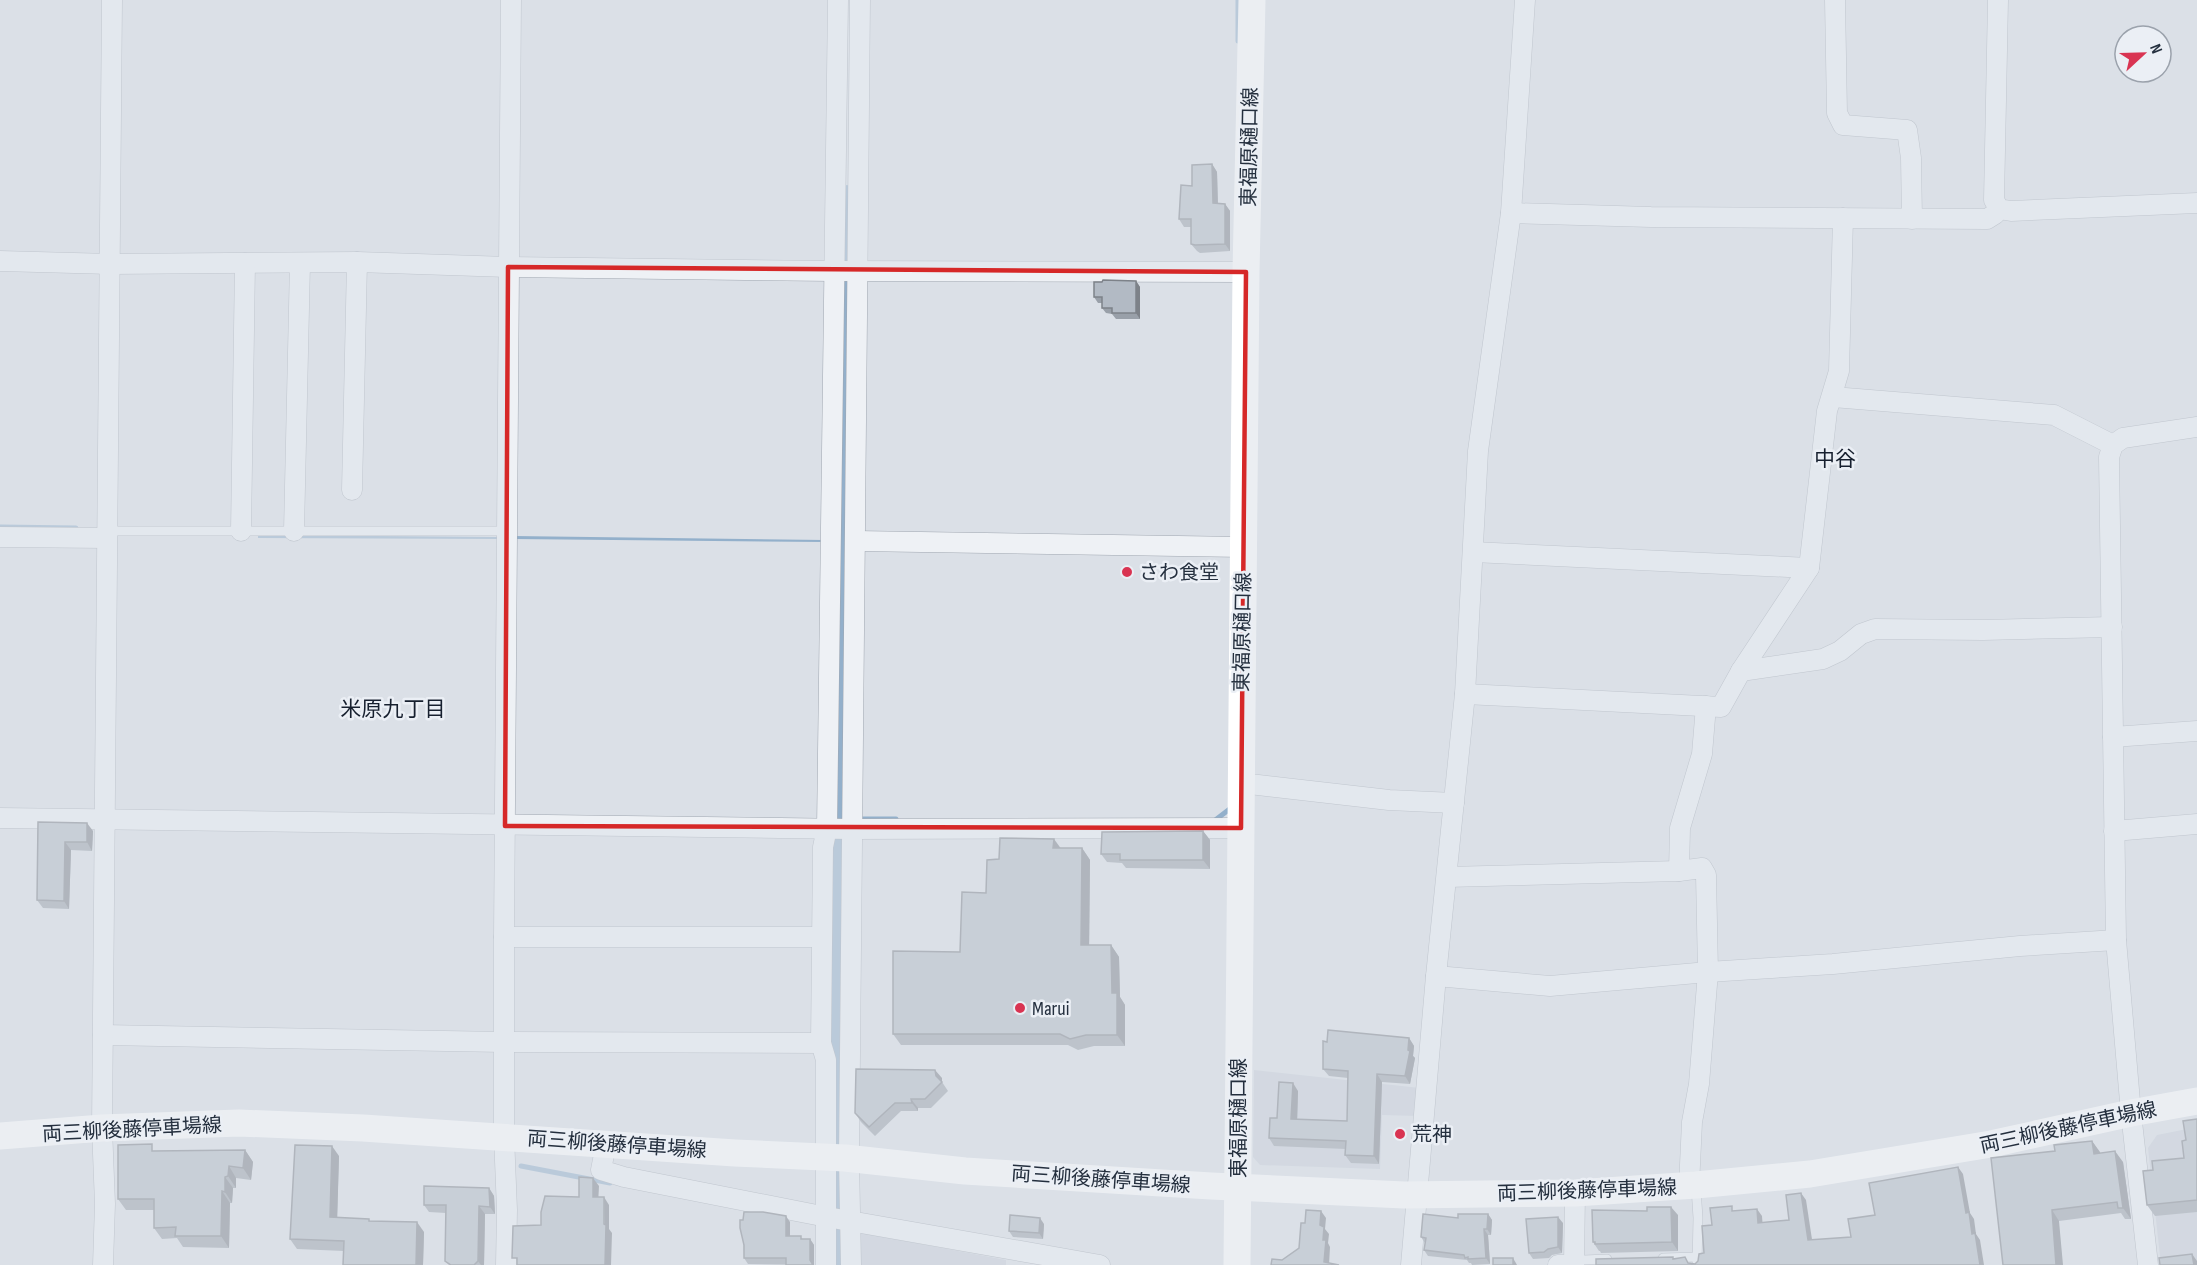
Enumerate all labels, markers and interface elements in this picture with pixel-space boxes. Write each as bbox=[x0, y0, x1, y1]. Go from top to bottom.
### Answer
north arrow bbox=[2113, 24, 2173, 84]
text: N bbox=[2145, 41, 2166, 56]
street label: 東福原樋口線 bbox=[1237, 87, 1263, 207]
district label: 中谷 bbox=[1814, 447, 1856, 472]
place label: さわ食堂 bbox=[1139, 561, 1219, 585]
marker: さわ食堂 bbox=[1120, 565, 1134, 579]
street label: 東福原樋口線 bbox=[1230, 572, 1256, 692]
district label: 米原九丁目 bbox=[341, 697, 446, 722]
place label: Marui bbox=[1032, 997, 1069, 1021]
marker: Marui bbox=[1013, 1001, 1027, 1015]
street label: 東福原樋口線 bbox=[1227, 1058, 1251, 1178]
street label: 両三柳後藤停車場線 bbox=[1978, 1098, 2159, 1158]
street label: 両三柳後藤停車場線 bbox=[42, 1113, 223, 1147]
place label: 荒神 bbox=[1412, 1123, 1452, 1147]
street label: 両三柳後藤停車場線 bbox=[526, 1127, 708, 1163]
marker: 荒神 bbox=[1393, 1127, 1407, 1141]
street label: 両三柳後藤停車場線 bbox=[1010, 1162, 1192, 1198]
street label: 両三柳後藤停車場線 bbox=[1497, 1176, 1677, 1206]

